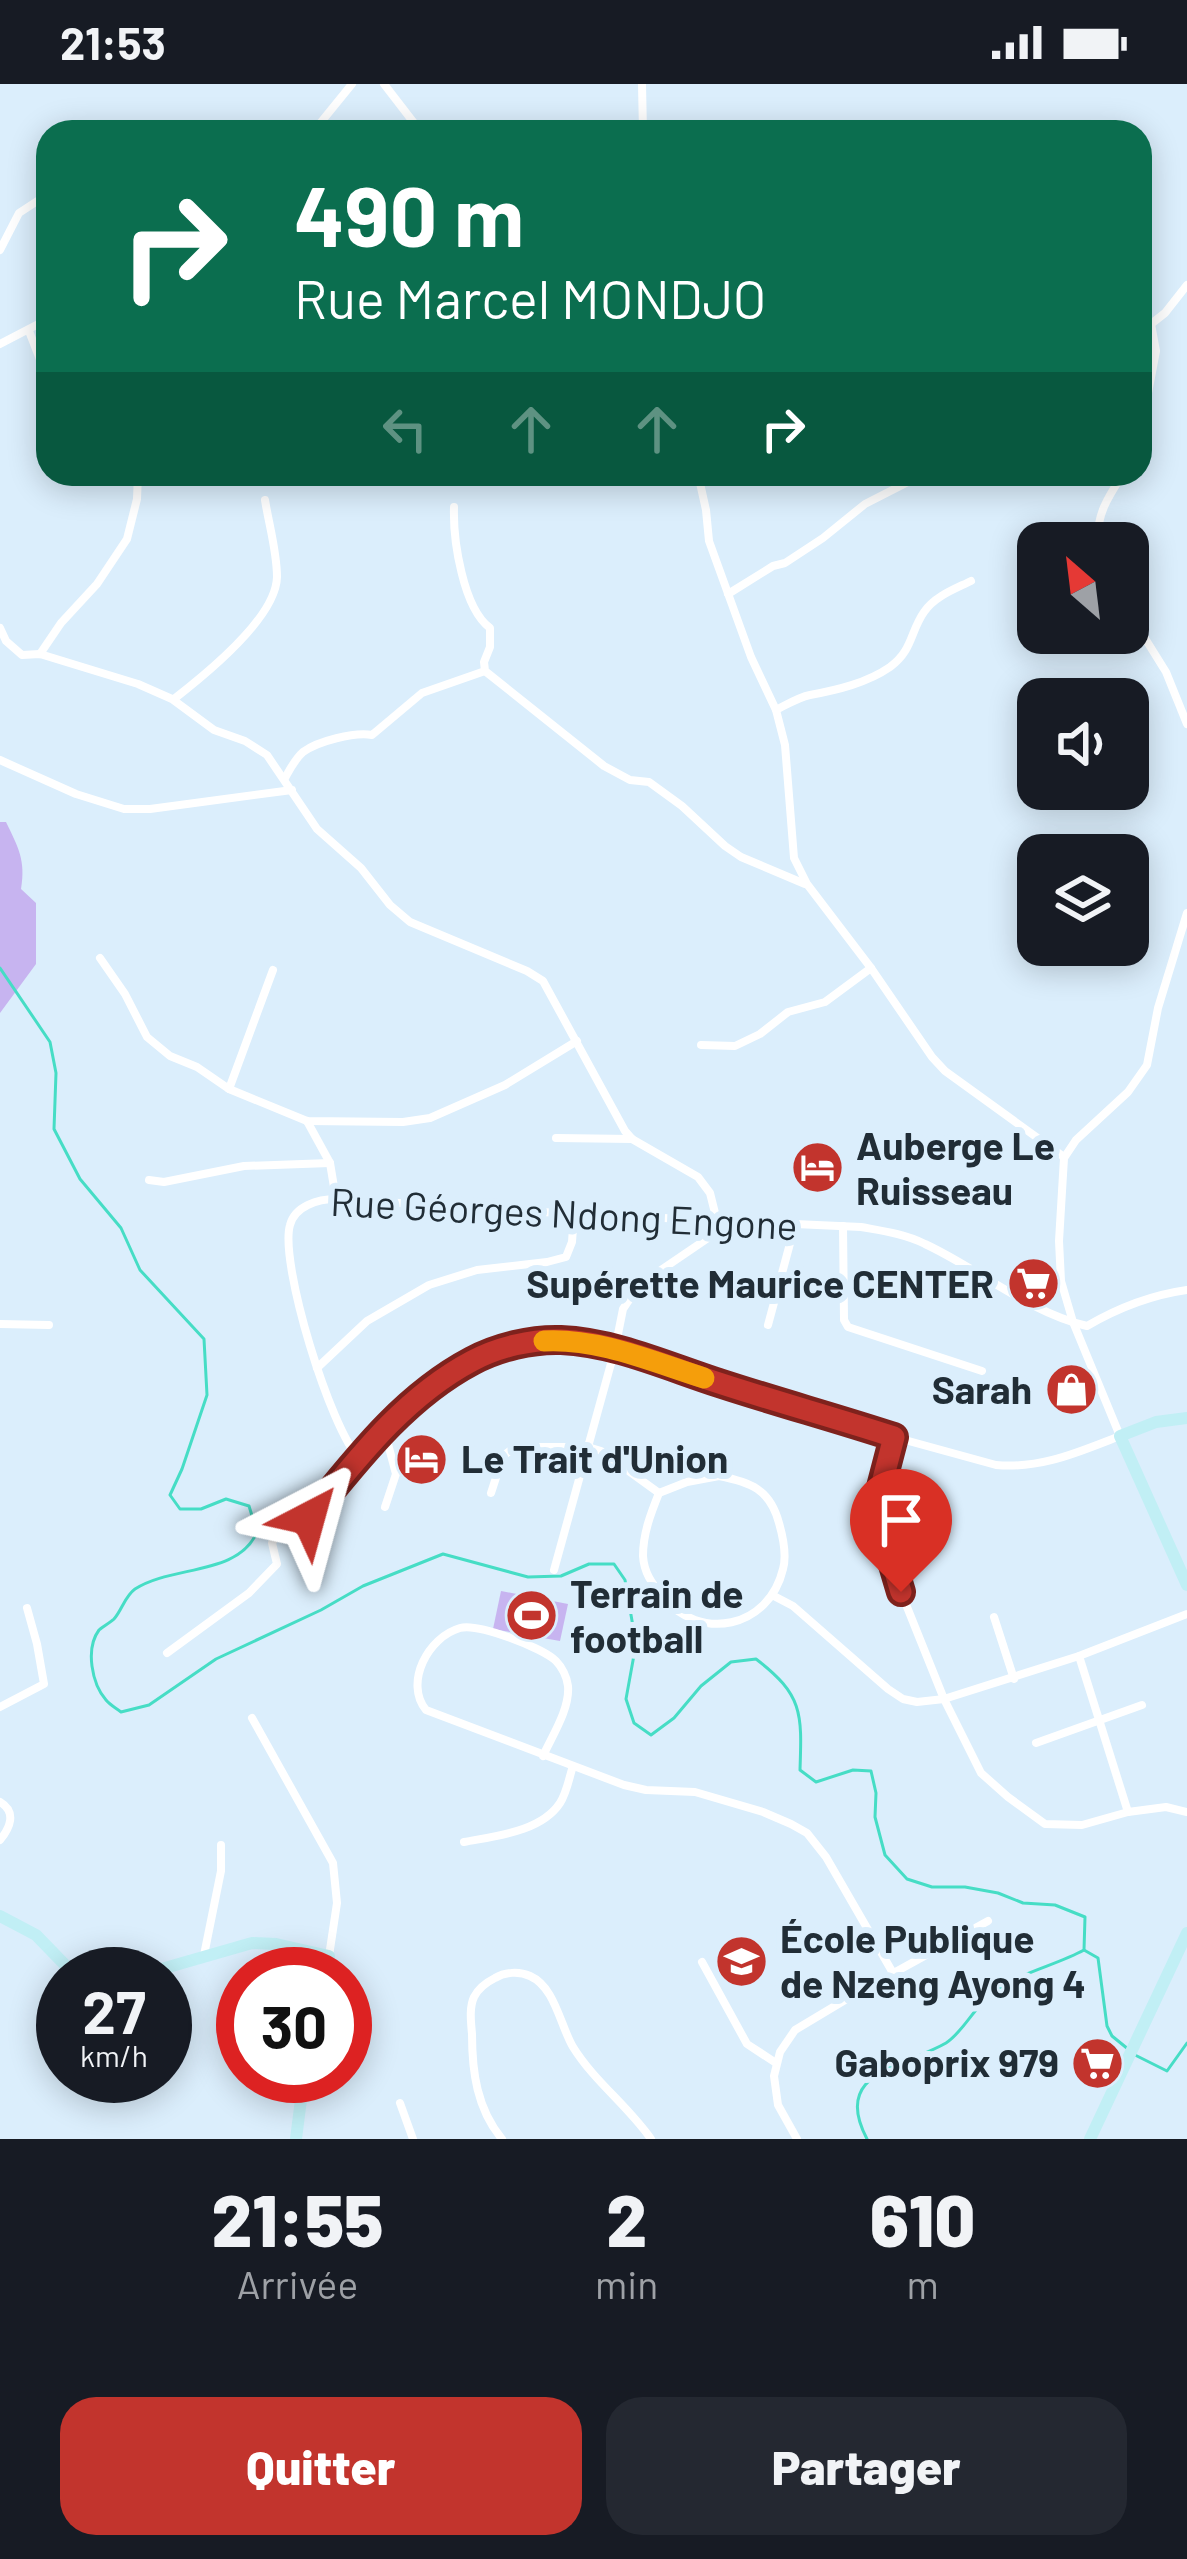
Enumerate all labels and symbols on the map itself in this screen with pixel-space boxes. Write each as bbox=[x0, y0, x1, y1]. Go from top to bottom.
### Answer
north arrow bbox=[1017, 522, 1149, 654]
place label: Auberge Le Ruisseau bbox=[856, 1121, 1055, 1213]
hotel icon: Auberge Le Ruisseau bbox=[789, 1140, 845, 1196]
street label: Rue Géorges Ndong Engone bbox=[329, 1177, 799, 1248]
supermarket icon: Supérette Maurice CENTER bbox=[1005, 1256, 1061, 1312]
place label: Supérette Maurice CENTER bbox=[526, 1259, 994, 1306]
shop icon: Sarah bbox=[1043, 1362, 1099, 1418]
place label: Sarah bbox=[932, 1365, 1032, 1412]
hotel icon: Le Trait d'Union bbox=[394, 1431, 450, 1487]
place label: Le Trait d'Union bbox=[461, 1434, 728, 1481]
position arrow bbox=[246, 1455, 372, 1581]
pin bbox=[850, 1469, 952, 1592]
place label: Terrain de football bbox=[570, 1569, 744, 1661]
sports icon: Terrain de football bbox=[503, 1588, 559, 1644]
place label: École Publique de Nzeng Ayong 4 bbox=[780, 1914, 1086, 2006]
school or university icon: École Publique de Nzeng Ayong 4 bbox=[713, 1933, 769, 1989]
speed limit sign: 30 bbox=[216, 1947, 372, 2103]
supermarket icon: Gaboprix 979 bbox=[1070, 2035, 1126, 2091]
place label: Gaboprix 979 bbox=[834, 2038, 1059, 2085]

